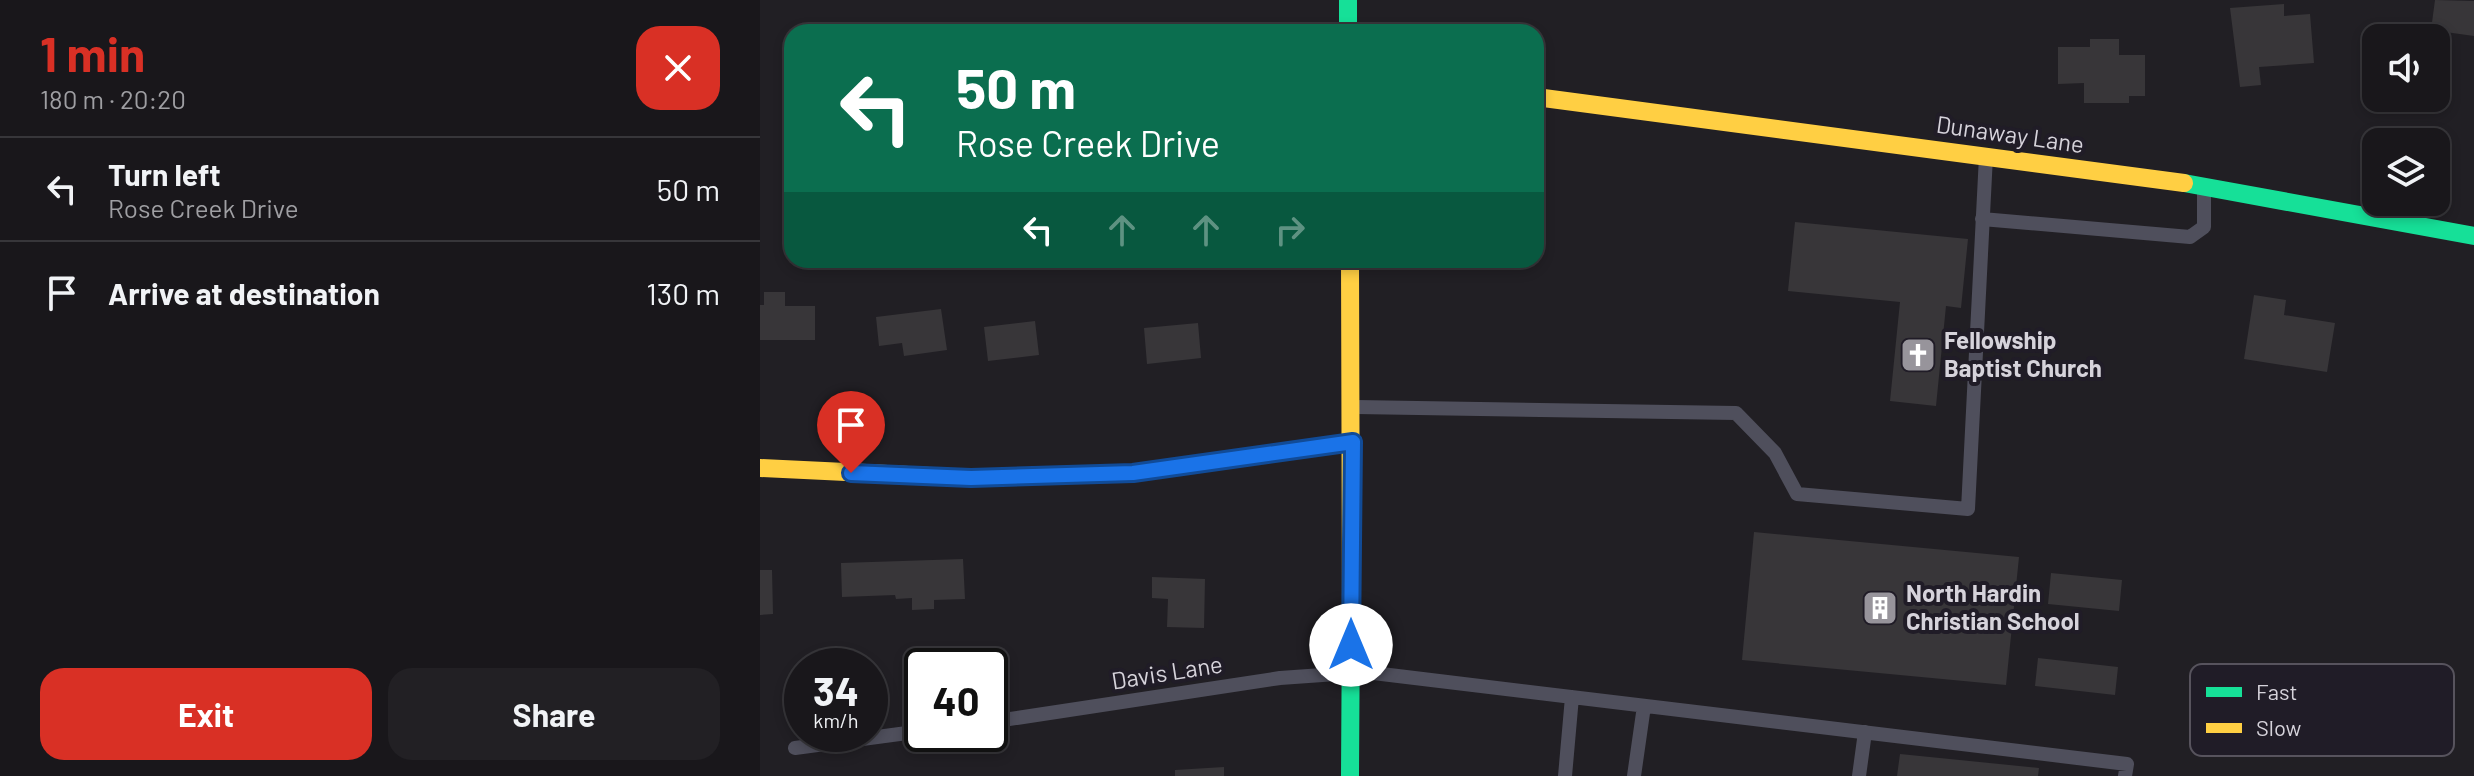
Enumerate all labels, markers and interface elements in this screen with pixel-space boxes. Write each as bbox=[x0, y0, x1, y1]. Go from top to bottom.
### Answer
text: 1 min bbox=[40, 24, 145, 82]
map controls bbox=[2362, 24, 2450, 216]
button: sound bbox=[2362, 24, 2450, 112]
button: close bbox=[636, 26, 720, 110]
text: 50 m bbox=[956, 53, 1076, 120]
icon: left bbox=[824, 56, 928, 160]
text: 180 m · 20:20 bbox=[40, 83, 186, 114]
street label: Dunaway Lane bbox=[1934, 109, 2086, 158]
text: Rose Creek Drive bbox=[956, 121, 1220, 164]
button: layers bbox=[2362, 128, 2450, 216]
text: Turn left bbox=[108, 156, 221, 192]
icon: left bbox=[40, 167, 84, 211]
text: 50 m bbox=[657, 171, 720, 207]
text: Rose Creek Drive bbox=[108, 192, 299, 223]
icon: left bbox=[1016, 208, 1060, 252]
icon: ahead bbox=[1100, 208, 1144, 252]
icon: ahead bbox=[1184, 208, 1228, 252]
icon: right bbox=[1268, 208, 1312, 252]
icon: arrive bbox=[40, 271, 84, 315]
text: Arrive at destination bbox=[108, 275, 380, 311]
text: 130 m bbox=[646, 275, 720, 311]
place label: Fellowship Baptist Church bbox=[1944, 325, 2102, 382]
church icon: Fellowship Baptist Church bbox=[1899, 336, 1937, 374]
pin bbox=[817, 391, 885, 473]
icon: arrive bbox=[829, 403, 873, 447]
place label: North Hardin Christian School bbox=[1906, 578, 2080, 635]
building icon: North Hardin Christian School bbox=[1861, 589, 1899, 627]
position arrow bbox=[1309, 603, 1393, 687]
speed limit sign: 40 bbox=[904, 648, 1008, 752]
street label: Davis Lane bbox=[1109, 648, 1224, 695]
legend bbox=[2190, 664, 2454, 756]
text: 34 bbox=[813, 666, 859, 714]
button: Exit bbox=[40, 668, 372, 760]
button: Share bbox=[388, 668, 720, 760]
text: Fast bbox=[2256, 678, 2298, 704]
text: km/h bbox=[813, 708, 859, 732]
text: Slow bbox=[2256, 714, 2301, 740]

